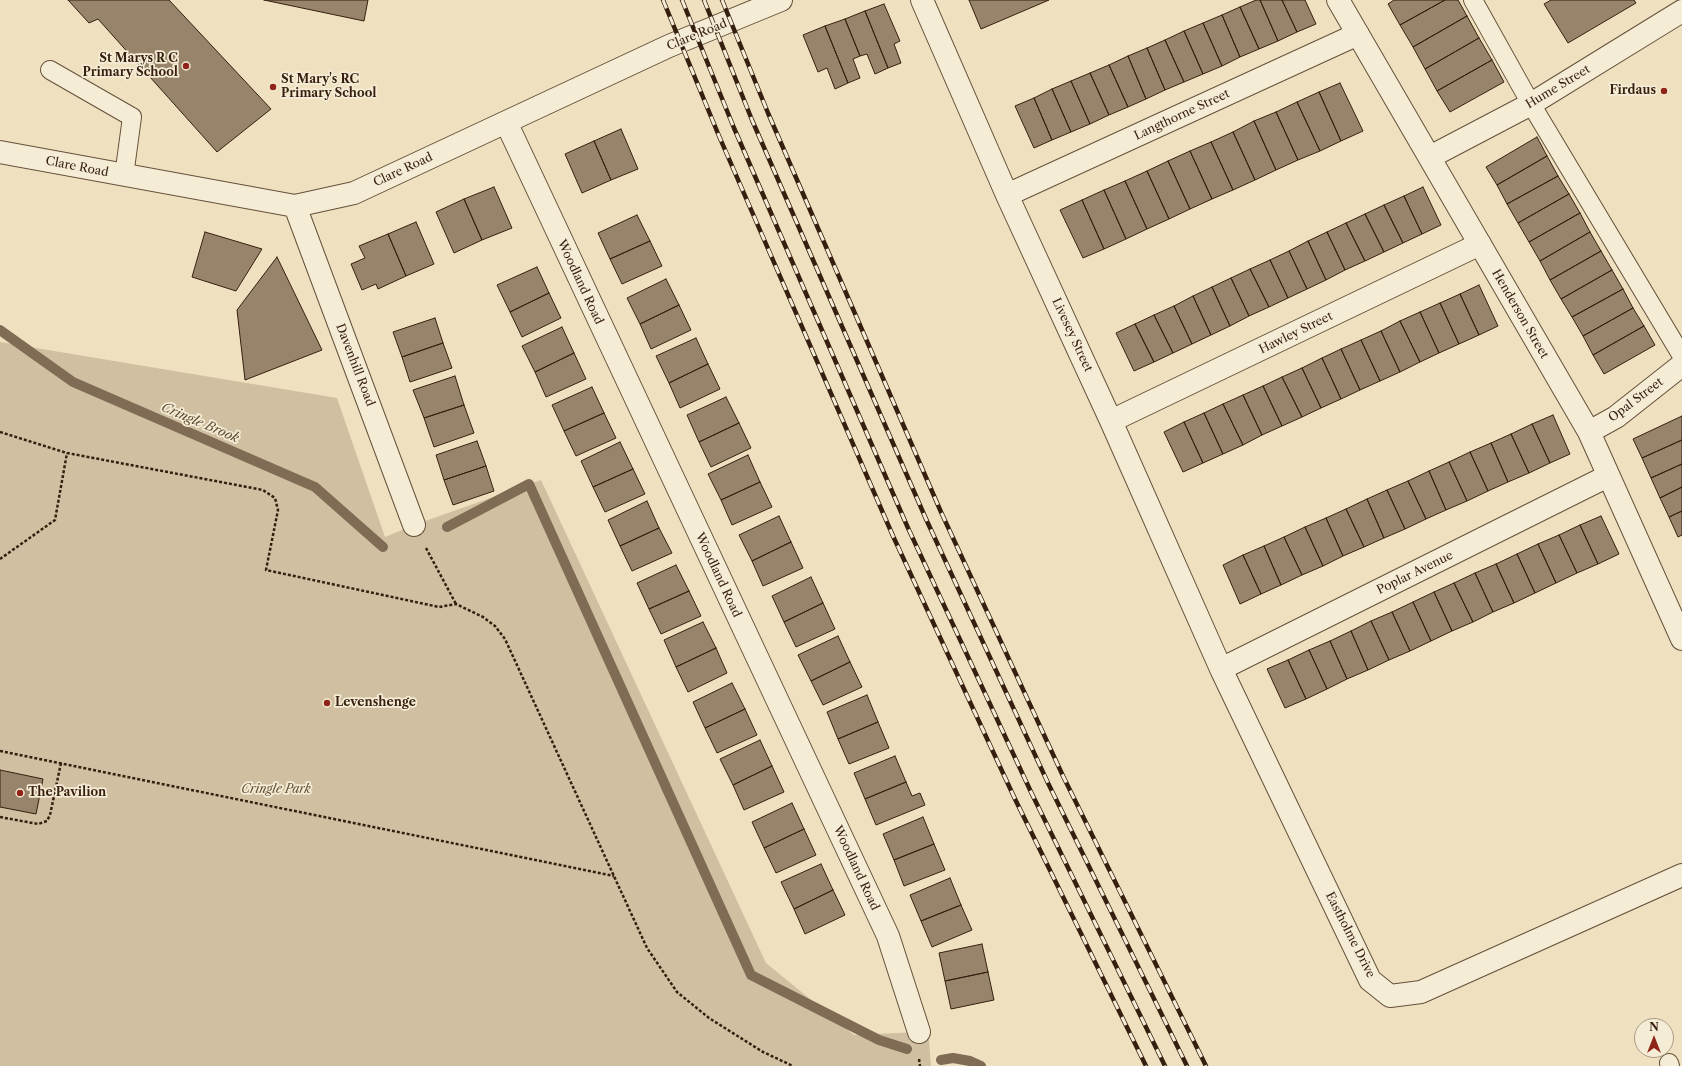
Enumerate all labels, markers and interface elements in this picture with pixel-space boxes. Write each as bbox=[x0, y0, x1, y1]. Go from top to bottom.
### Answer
street label: Clare Road bbox=[665, 16, 729, 54]
place label: St Marys R C Primary School bbox=[82, 52, 178, 80]
marker: St Marys R C Primary School bbox=[181, 61, 191, 71]
street label: Hume Street bbox=[1523, 62, 1593, 112]
place label: St Mary's RC Primary School bbox=[281, 73, 377, 101]
marker: St Mary's RC Primary School bbox=[268, 82, 278, 92]
place label: Firdaus bbox=[1609, 84, 1656, 98]
marker: Firdaus bbox=[1659, 86, 1669, 96]
street label: Langthorne Street bbox=[1132, 87, 1232, 143]
street label: Clare Road bbox=[371, 150, 435, 190]
street label: Clare Road bbox=[44, 154, 110, 180]
street label: Woodland Road bbox=[554, 237, 606, 327]
street label: Henderson Street bbox=[1489, 267, 1551, 361]
street label: Livesey Street bbox=[1049, 296, 1095, 374]
street label: Hawley Street bbox=[1257, 309, 1335, 357]
street label: Davenhill Road bbox=[333, 322, 377, 408]
street label: Opal Street bbox=[1606, 375, 1666, 425]
water label: Cringle Brook bbox=[159, 400, 241, 446]
street label: Woodland Road bbox=[692, 530, 744, 620]
street label: Poplar Avenue bbox=[1374, 548, 1456, 598]
place label: Levenshenge bbox=[335, 696, 416, 710]
marker: Levenshenge bbox=[322, 698, 332, 708]
park label: Cringle Park bbox=[241, 783, 311, 797]
place label: The Pavilion bbox=[28, 786, 106, 800]
marker: The Pavilion bbox=[15, 788, 25, 798]
street label: Woodland Road bbox=[830, 823, 882, 913]
street label: Eastholme Drive bbox=[1322, 890, 1378, 980]
north arrow bbox=[1634, 1018, 1674, 1058]
text: N bbox=[1649, 1020, 1659, 1034]

